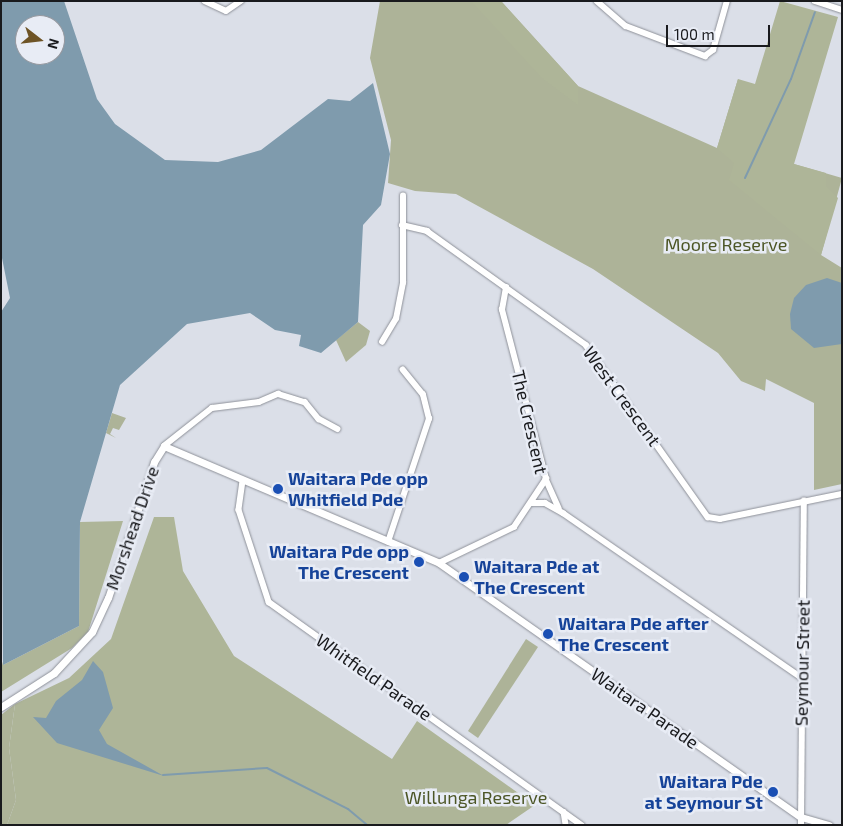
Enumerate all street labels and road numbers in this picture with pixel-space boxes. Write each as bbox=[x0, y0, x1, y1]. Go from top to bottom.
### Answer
street label: West Crescent bbox=[579, 342, 665, 450]
street label: The Crescent bbox=[508, 368, 552, 476]
street label: Morshead Drive bbox=[101, 463, 163, 593]
street label: Seymour Street bbox=[790, 599, 814, 727]
street label: Whitfield Parade bbox=[312, 629, 436, 725]
street label: Waitara Parade bbox=[587, 663, 703, 753]

